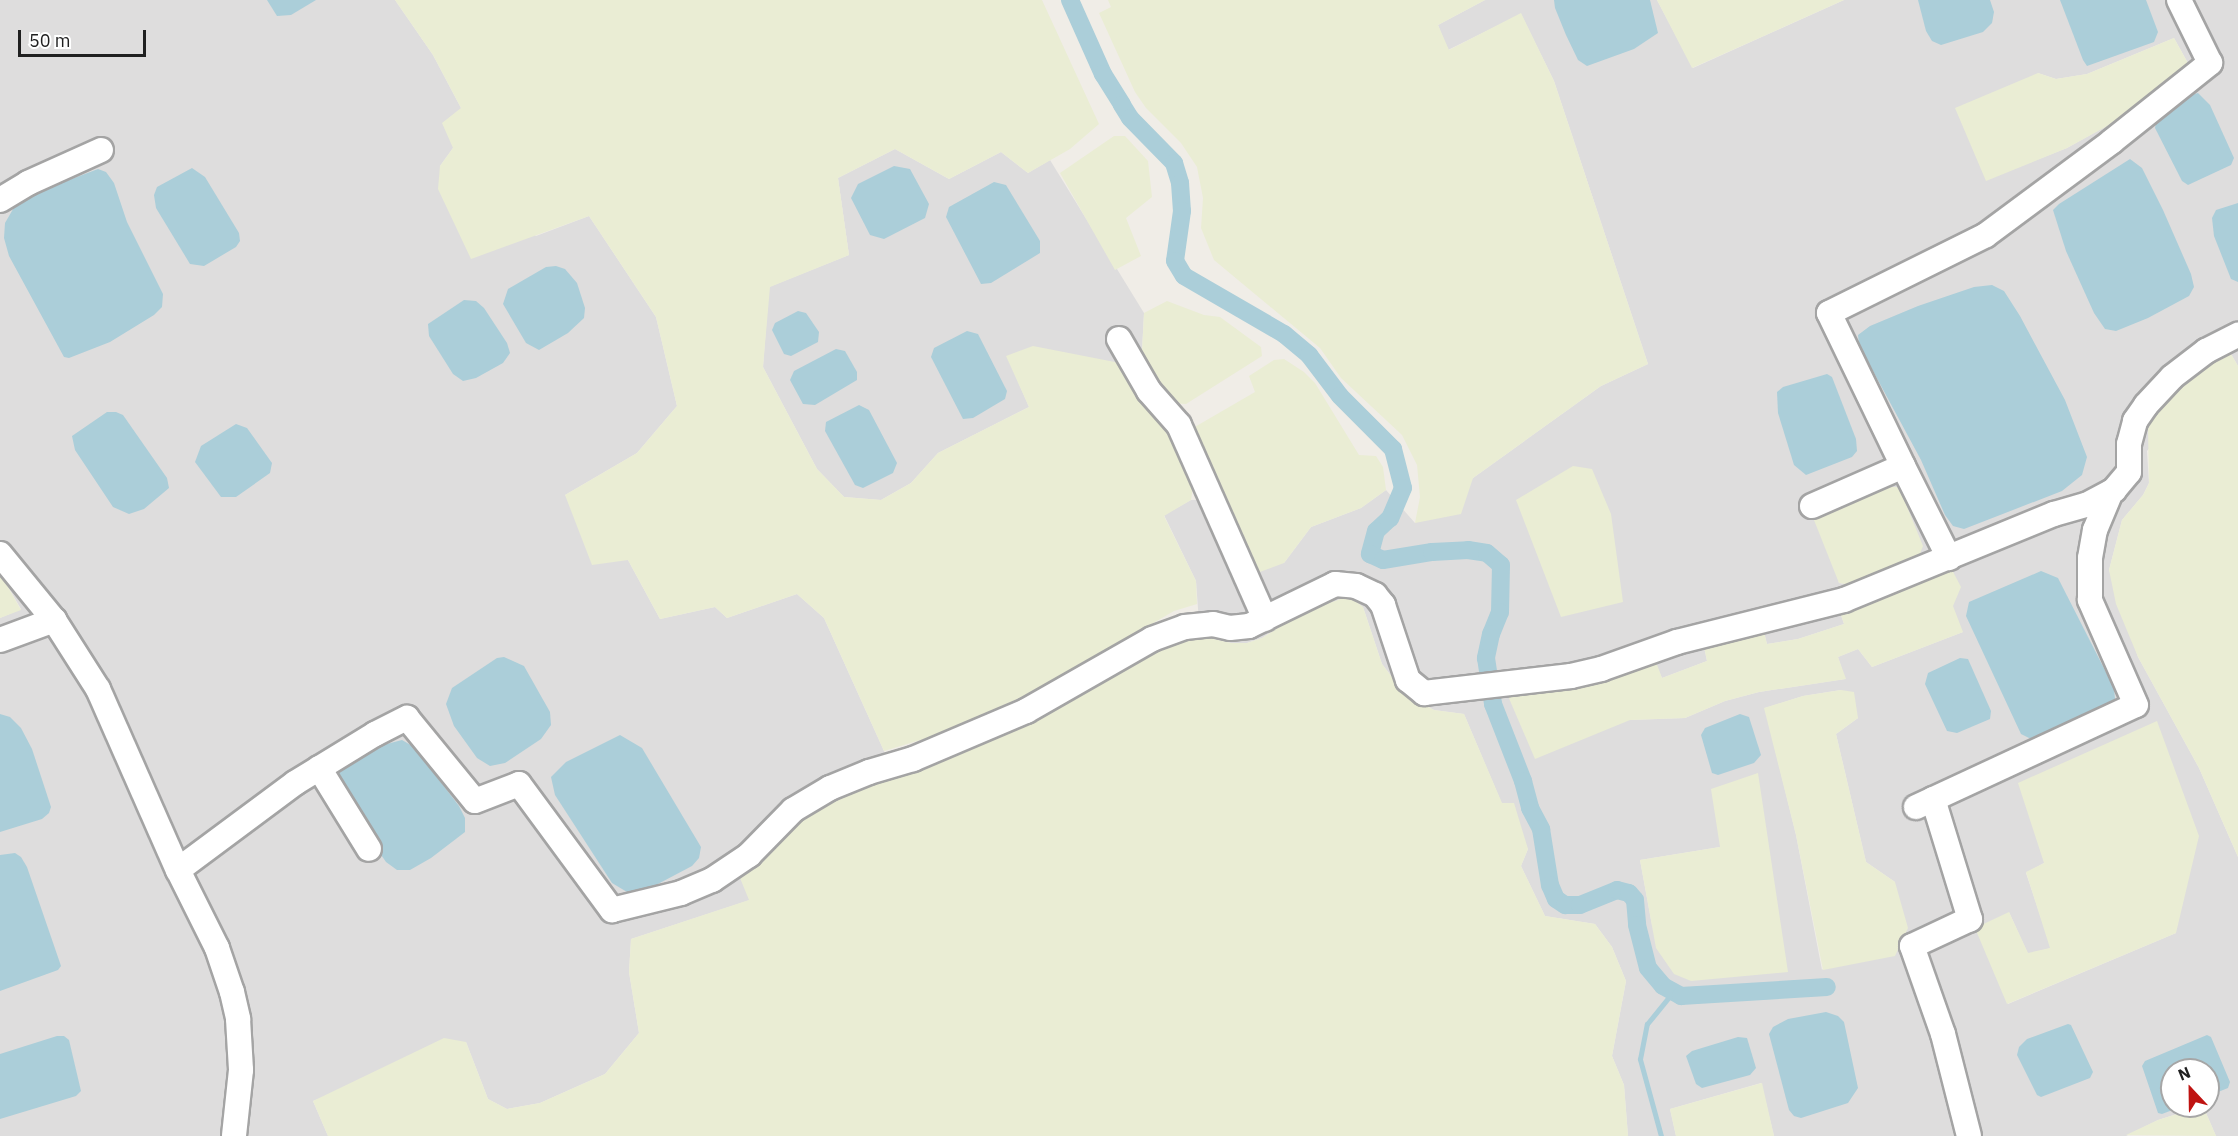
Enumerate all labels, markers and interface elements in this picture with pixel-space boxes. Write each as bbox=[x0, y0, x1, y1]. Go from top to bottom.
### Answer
scale bar bbox=[21, 18, 148, 56]
text: 50 m bbox=[29, 29, 71, 52]
north arrow bbox=[2160, 1058, 2220, 1118]
text: N bbox=[2175, 1062, 2193, 1085]

